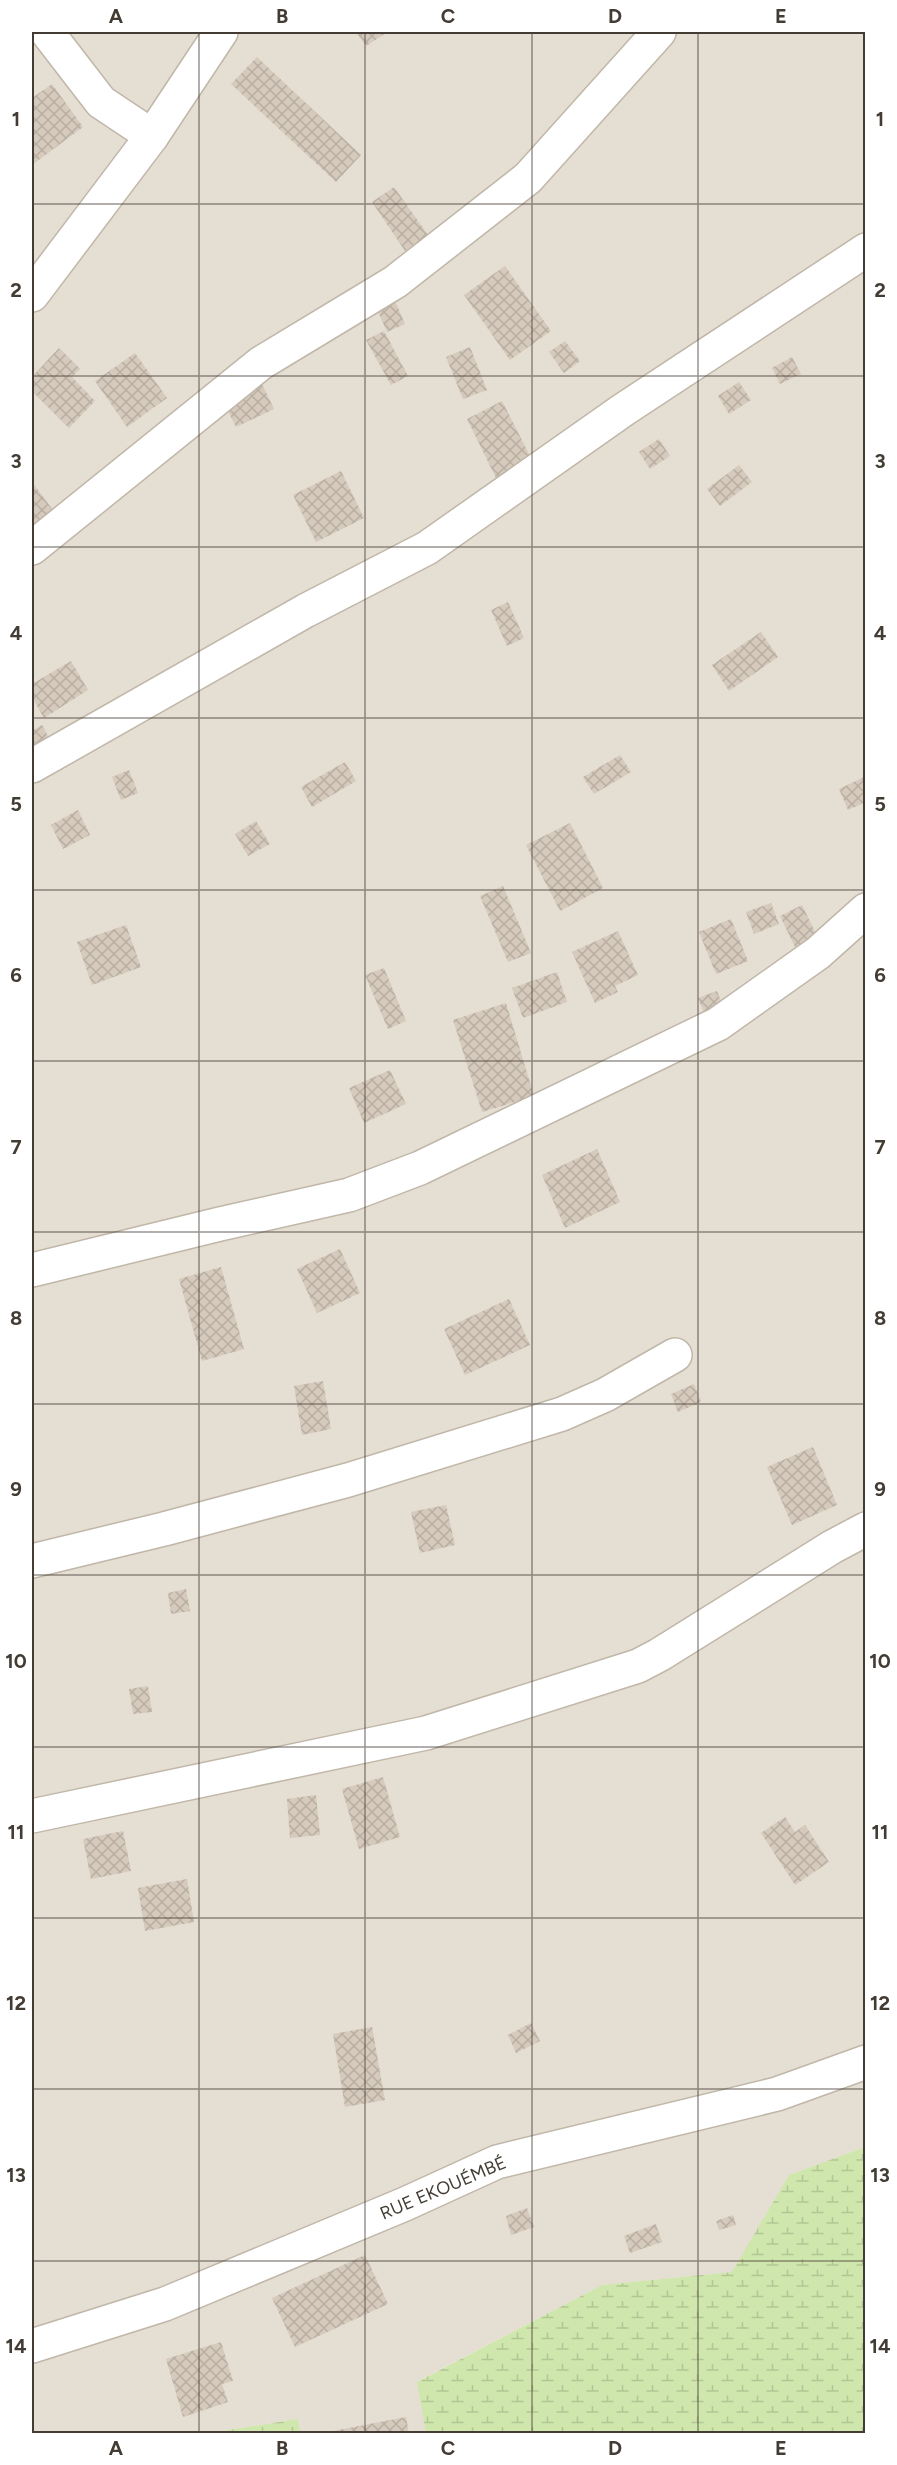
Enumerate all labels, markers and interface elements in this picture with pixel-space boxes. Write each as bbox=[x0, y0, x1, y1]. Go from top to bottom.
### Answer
text: A bbox=[109, 4, 124, 28]
text: B bbox=[276, 4, 288, 28]
text: C bbox=[441, 4, 455, 28]
text: D bbox=[608, 4, 622, 28]
text: E bbox=[775, 4, 787, 28]
text: 1 bbox=[12, 107, 20, 131]
text: 1 bbox=[876, 107, 884, 131]
text: 2 bbox=[10, 278, 22, 302]
text: 2 bbox=[874, 278, 886, 302]
text: 3 bbox=[10, 449, 22, 473]
text: 3 bbox=[874, 449, 886, 473]
text: 4 bbox=[10, 621, 23, 645]
text: 4 bbox=[874, 621, 887, 645]
text: 5 bbox=[10, 792, 22, 816]
text: 5 bbox=[874, 792, 886, 816]
text: 6 bbox=[10, 963, 22, 987]
text: 6 bbox=[874, 963, 886, 987]
text: 7 bbox=[10, 1135, 22, 1159]
text: 7 bbox=[874, 1135, 886, 1159]
text: 8 bbox=[10, 1306, 22, 1330]
text: 8 bbox=[874, 1306, 886, 1330]
text: 9 bbox=[10, 1477, 22, 1501]
text: 9 bbox=[874, 1477, 886, 1501]
text: 10 bbox=[5, 1649, 27, 1673]
text: 10 bbox=[869, 1649, 891, 1673]
text: 11 bbox=[8, 1820, 24, 1844]
text: 11 bbox=[872, 1820, 888, 1844]
text: 12 bbox=[6, 1991, 26, 2015]
text: 12 bbox=[870, 1991, 890, 2015]
street label: RUE EKOUÉMBÉ bbox=[377, 2152, 509, 2224]
text: 13 bbox=[6, 2163, 26, 2187]
text: 13 bbox=[870, 2163, 890, 2187]
text: 14 bbox=[5, 2334, 27, 2358]
text: 14 bbox=[869, 2334, 891, 2358]
text: A bbox=[109, 2436, 124, 2460]
text: B bbox=[276, 2436, 288, 2460]
text: C bbox=[441, 2436, 455, 2460]
text: D bbox=[608, 2436, 622, 2460]
text: E bbox=[775, 2436, 787, 2460]

